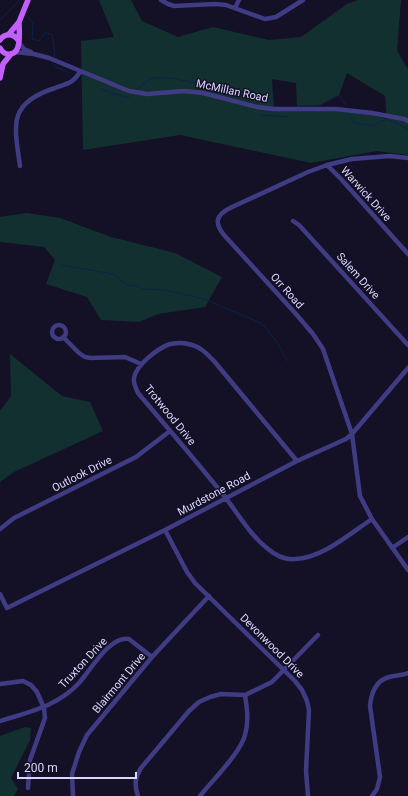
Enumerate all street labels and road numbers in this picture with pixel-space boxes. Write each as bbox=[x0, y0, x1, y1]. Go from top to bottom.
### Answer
street label: McMillan Road bbox=[195, 77, 269, 105]
street label: Warwick Drive bbox=[338, 164, 394, 224]
street label: Salem Drive bbox=[334, 250, 382, 302]
street label: Orr Road bbox=[268, 271, 306, 311]
street label: Trotwood Drive bbox=[142, 382, 198, 448]
street label: Outlook Drive bbox=[50, 453, 114, 495]
street label: Murdstone Road bbox=[175, 469, 253, 519]
street label: Devonwood Drive bbox=[237, 611, 307, 681]
street label: Truxton Drive bbox=[56, 635, 110, 691]
street label: Blairmont Drive bbox=[90, 650, 148, 716]

